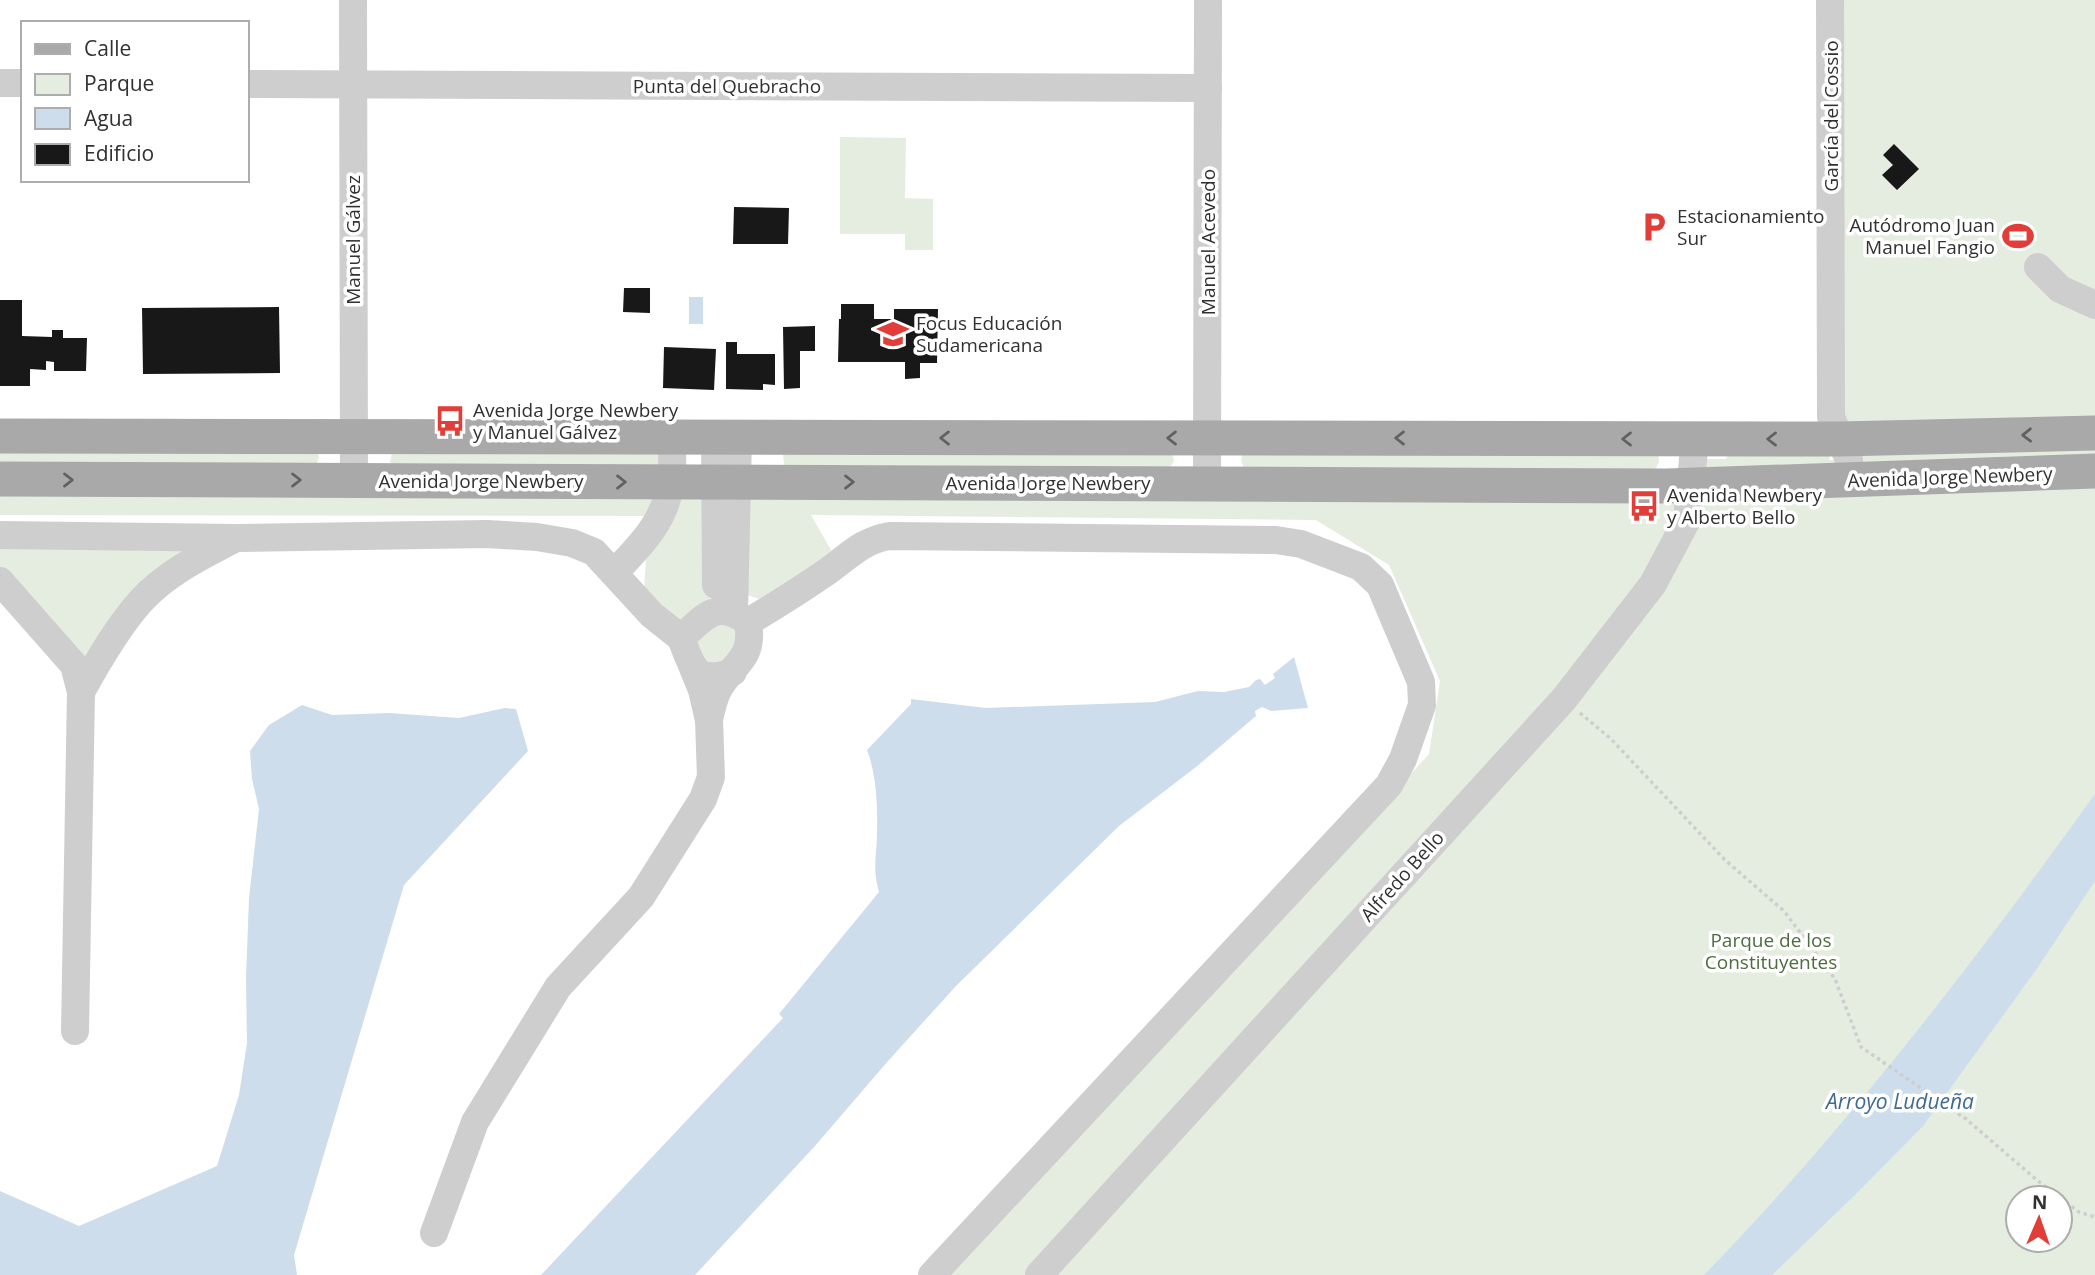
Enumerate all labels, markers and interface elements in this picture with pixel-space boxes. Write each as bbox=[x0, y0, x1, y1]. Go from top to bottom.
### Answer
legend bbox=[21, 21, 248, 182]
text: Calle bbox=[84, 34, 131, 62]
street label: García del Cossio bbox=[1818, 40, 1844, 192]
text: Parque bbox=[84, 69, 154, 97]
street label: Punta del Quebracho bbox=[633, 73, 821, 99]
text: Agua bbox=[84, 104, 133, 132]
text: Edificio bbox=[84, 139, 154, 167]
street label: Manuel Acevedo bbox=[1195, 169, 1221, 315]
street label: Manuel Gálvez bbox=[340, 175, 366, 305]
place label: Estacionamiento Sur bbox=[1677, 203, 1824, 251]
parking icon: Estacionamiento Sur bbox=[1637, 210, 1671, 244]
place label: Autódromo Juan Manuel Fangio bbox=[1849, 212, 1995, 260]
sports icon: Autódromo Juan Manuel Fangio bbox=[2001, 219, 2035, 253]
place label: Focus Educación Sudamericana bbox=[916, 310, 1062, 358]
school or university icon: Focus Educación Sudamericana bbox=[876, 317, 910, 351]
place label: Avenida Jorge Newbery y Manuel Gálvez bbox=[473, 397, 679, 445]
bus stop icon: Avenida Jorge Newbery y Manuel Gálvez bbox=[433, 404, 467, 438]
one-way arrow bbox=[2021, 427, 2032, 442]
one-way arrow bbox=[939, 430, 949, 446]
one-way arrow bbox=[1166, 430, 1177, 446]
one-way arrow bbox=[1394, 430, 1404, 446]
one-way arrow bbox=[1621, 431, 1632, 447]
one-way arrow bbox=[1766, 431, 1777, 447]
street label: Avenida Jorge Newbery bbox=[1847, 460, 2053, 494]
street label: Avenida Jorge Newbery bbox=[378, 468, 584, 494]
street label: Avenida Jorge Newbery bbox=[945, 470, 1151, 496]
one-way arrow bbox=[63, 472, 74, 488]
one-way arrow bbox=[290, 473, 301, 488]
one-way arrow bbox=[616, 474, 627, 490]
one-way arrow bbox=[844, 474, 854, 490]
place label: Avenida Newbery y Alberto Bello bbox=[1667, 482, 1822, 530]
bus stop icon: Avenida Newbery y Alberto Bello bbox=[1627, 489, 1661, 523]
street label: Alfredo Bello bbox=[1354, 825, 1450, 927]
park label: Parque de los Constituyentes bbox=[1705, 927, 1837, 975]
water label: Arroyo Ludueña bbox=[1824, 1087, 1974, 1115]
north arrow bbox=[2004, 1184, 2074, 1254]
text: N bbox=[2031, 1189, 2048, 1215]

